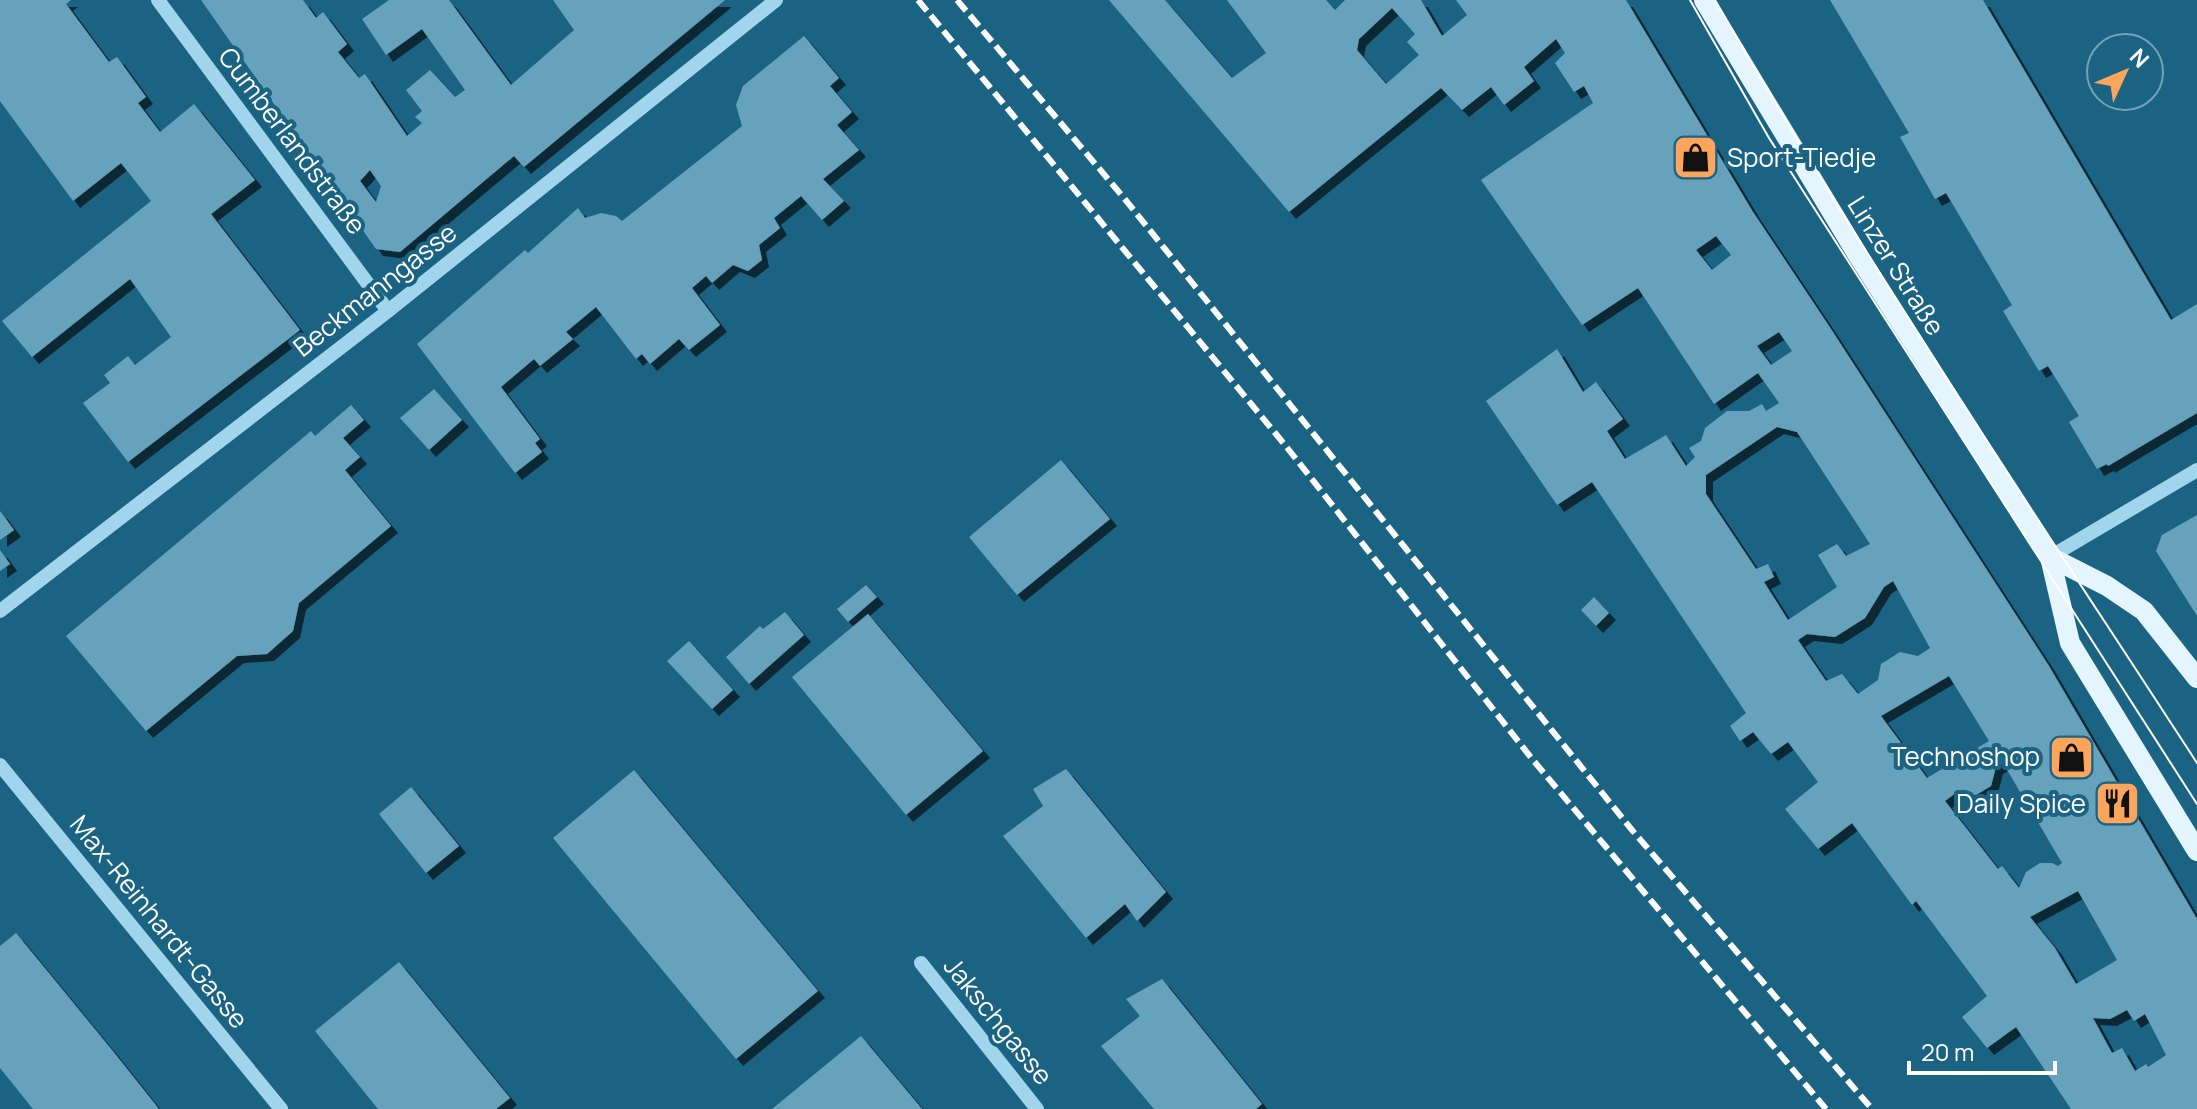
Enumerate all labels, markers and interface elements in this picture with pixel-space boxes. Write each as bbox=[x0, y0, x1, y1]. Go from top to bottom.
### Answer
north arrow bbox=[2085, 32, 2165, 112]
street label: Cumberlandstraße bbox=[211, 40, 375, 241]
text: N bbox=[2123, 42, 2156, 74]
shop icon: Sport-Tiedje bbox=[1672, 134, 1720, 182]
place label: Sport-Tiedje bbox=[1727, 139, 1876, 175]
street label: Linzer Straße bbox=[1840, 189, 1954, 342]
street label: Beckmanngasse bbox=[285, 214, 464, 364]
shop icon: Technoshop bbox=[2047, 733, 2095, 781]
place label: Technoshop bbox=[1891, 738, 2040, 774]
restaurant icon: Daily Spice bbox=[2093, 780, 2141, 828]
place label: Daily Spice bbox=[1956, 785, 2086, 821]
street label: Max-Reinhardt-Gasse bbox=[62, 807, 257, 1036]
street label: Jakschgasse bbox=[936, 949, 1062, 1092]
scale bar bbox=[1909, 1025, 2055, 1075]
text: 20 m bbox=[1921, 1035, 1974, 1068]

